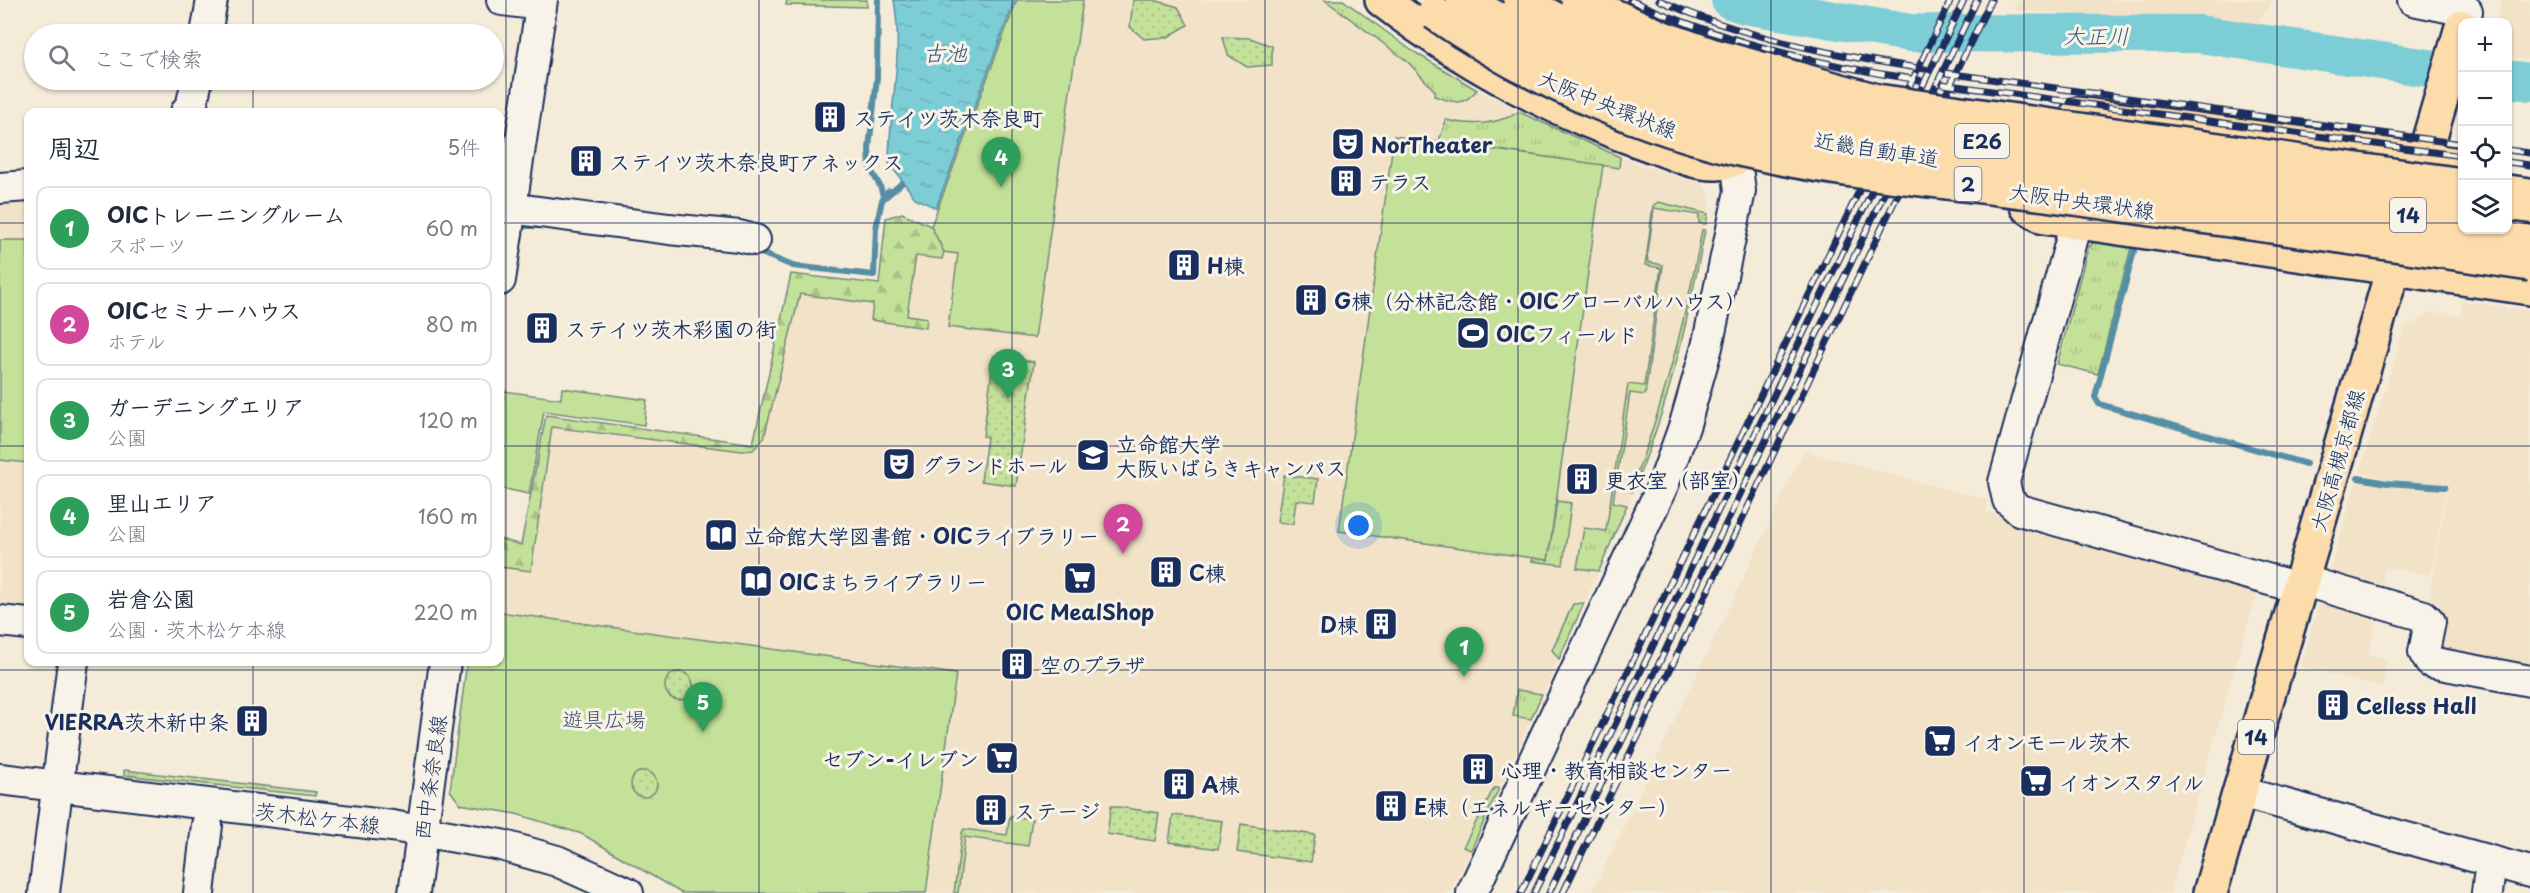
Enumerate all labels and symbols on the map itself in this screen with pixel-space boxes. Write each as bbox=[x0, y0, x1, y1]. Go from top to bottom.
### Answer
water label: 大正川 bbox=[2063, 18, 2129, 51]
water label: 古池 bbox=[923, 35, 968, 68]
street label: 大阪中央環状線 bbox=[1534, 61, 1682, 145]
building icon: ステイツ茨木奈良町 bbox=[812, 99, 848, 135]
place label: ステイツ茨木奈良町 bbox=[853, 101, 1043, 133]
street label: 近畿自動車道 bbox=[1812, 122, 1942, 174]
road number: E26 bbox=[1955, 124, 2009, 158]
theatre icon: NorTheater bbox=[1330, 126, 1366, 162]
place label: NorTheater bbox=[1371, 128, 1493, 160]
pin: 4 bbox=[982, 138, 1020, 187]
building icon: ステイツ茨木奈良町アネックス bbox=[568, 143, 604, 179]
place label: ステイツ茨木奈良町アネックス bbox=[609, 145, 903, 177]
building icon: テラス bbox=[1328, 163, 1364, 199]
place label: テラス bbox=[1369, 165, 1431, 197]
road number: 2 bbox=[1954, 167, 1982, 201]
street label: 大阪中央環状線 bbox=[2007, 174, 2157, 226]
road number: 14 bbox=[2390, 198, 2426, 232]
building icon: H棟 bbox=[1166, 247, 1202, 283]
place label: H棟 bbox=[1207, 249, 1245, 281]
building icon: G棟（分林記念館・OICグローバルハウス） bbox=[1293, 282, 1329, 318]
place label: G棟（分林記念館・OICグローバルハウス） bbox=[1334, 284, 1747, 316]
building icon: ステイツ茨木彩園の街 bbox=[524, 310, 560, 346]
place label: ステイツ茨木彩園の街 bbox=[565, 312, 776, 344]
sports icon: OICフィールド bbox=[1455, 315, 1491, 351]
place label: OICフィールド bbox=[1496, 317, 1638, 349]
pin: 3 bbox=[988, 350, 1028, 399]
street label: 大阪高槻京都線 bbox=[2300, 385, 2372, 535]
place label: 立命館大学 大阪いばらきキャンパス bbox=[1116, 427, 1346, 483]
school or university icon: 立命館大学 大阪いばらきキャンパス bbox=[1075, 437, 1111, 473]
theatre icon: グランドホール bbox=[881, 446, 917, 482]
place label: グランドホール bbox=[922, 448, 1068, 480]
building icon: 更衣室（部室） bbox=[1564, 461, 1600, 497]
place label: 更衣室（部室） bbox=[1605, 463, 1752, 495]
pin: 2 bbox=[1104, 504, 1142, 554]
your location bbox=[1344, 511, 1373, 540]
library icon: 立命館大学図書館・OICライブラリー bbox=[703, 517, 739, 553]
place label: 立命館大学図書館・OICライブラリー bbox=[744, 519, 1099, 551]
building icon: C棟 bbox=[1148, 554, 1184, 590]
place label: C棟 bbox=[1189, 556, 1226, 588]
supermarket icon: OIC MealShop bbox=[1062, 560, 1098, 596]
library icon: OICまちライブラリー bbox=[738, 563, 774, 599]
place label: OICまちライブラリー bbox=[779, 565, 987, 597]
place label: OIC MealShop bbox=[1006, 595, 1154, 627]
building icon: D棟 bbox=[1363, 606, 1399, 642]
place label: D棟 bbox=[1320, 608, 1358, 640]
pin: 1 bbox=[1444, 628, 1484, 677]
building icon: 空のプラザ bbox=[999, 646, 1035, 682]
place label: 空のプラザ bbox=[1040, 648, 1145, 680]
pin: 5 bbox=[684, 682, 722, 732]
building icon: Celless Hall bbox=[2315, 687, 2351, 723]
place label: Celless Hall bbox=[2356, 689, 2477, 721]
park label: 遊具広場 bbox=[562, 702, 646, 734]
building icon: VIERRA茨木新中条 bbox=[234, 703, 270, 739]
place label: VIERRA茨木新中条 bbox=[45, 705, 229, 737]
street label: 西中条奈良線 bbox=[404, 712, 454, 842]
road number: 14 bbox=[2238, 720, 2274, 754]
supermarket icon: イオンモール茨木 bbox=[1922, 723, 1958, 759]
place label: イオンモール茨木 bbox=[1963, 725, 2130, 757]
supermarket icon: セブン-イレブン bbox=[984, 740, 1020, 776]
place label: セブン-イレブン bbox=[822, 742, 979, 774]
building icon: 心理・教育相談センター bbox=[1460, 751, 1496, 787]
place label: 心理・教育相談センター bbox=[1501, 753, 1732, 785]
supermarket icon: イオンスタイル bbox=[2018, 763, 2054, 799]
place label: イオンスタイル bbox=[2059, 765, 2204, 797]
building icon: A棟 bbox=[1161, 766, 1197, 802]
place label: A棟 bbox=[1202, 768, 1240, 800]
building icon: E棟（エネルギーセンター） bbox=[1373, 788, 1409, 824]
place label: E棟（エネルギーセンター） bbox=[1414, 790, 1679, 822]
building icon: ステージ bbox=[973, 792, 1009, 828]
street label: 茨木松ケ本線 bbox=[254, 793, 382, 841]
place label: ステージ bbox=[1014, 794, 1100, 826]

